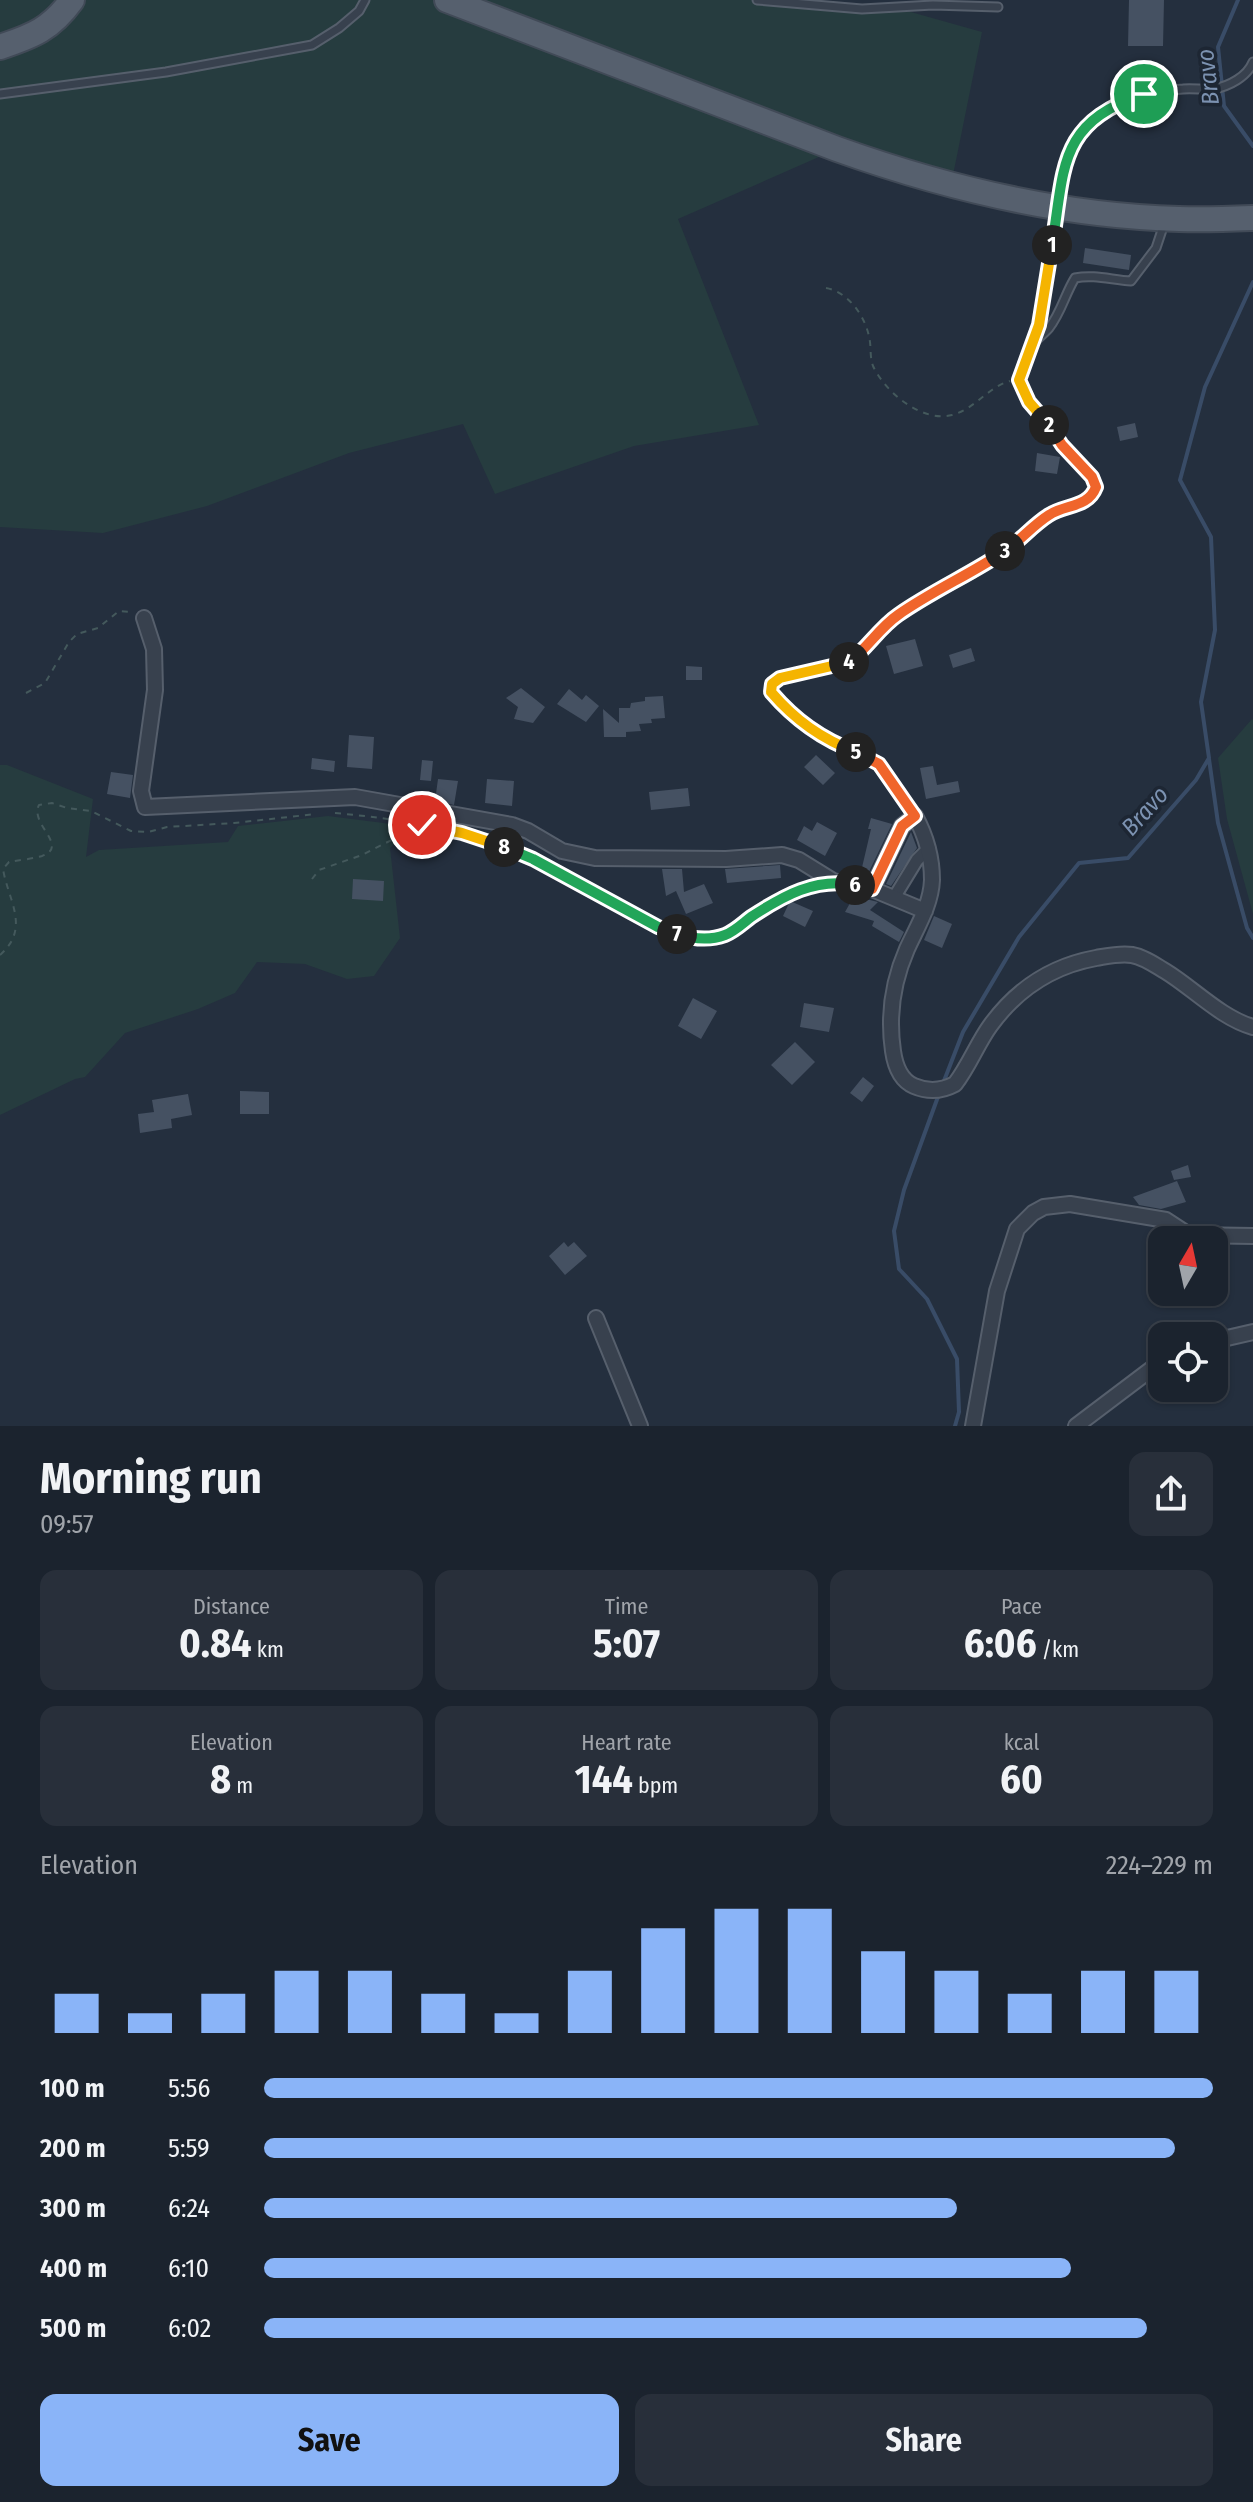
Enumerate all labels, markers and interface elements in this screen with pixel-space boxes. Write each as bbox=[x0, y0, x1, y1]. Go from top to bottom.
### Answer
water label: Bravo bbox=[1191, 48, 1225, 106]
pin bbox=[1110, 60, 1178, 128]
icon: arrive bbox=[1122, 72, 1166, 116]
pin: 1 bbox=[1032, 225, 1072, 265]
text: 1 bbox=[1047, 231, 1057, 258]
pin: 2 bbox=[1029, 405, 1069, 445]
text: 2 bbox=[1044, 411, 1054, 438]
pin: 3 bbox=[985, 531, 1025, 571]
text: 3 bbox=[1000, 537, 1010, 564]
pin: 4 bbox=[829, 642, 869, 682]
text: 4 bbox=[843, 648, 855, 675]
pin: 5 bbox=[836, 732, 876, 772]
text: 5 bbox=[851, 738, 861, 765]
water label: Bravo bbox=[1116, 781, 1174, 841]
pin bbox=[388, 791, 456, 859]
icon: check bbox=[400, 803, 444, 847]
pin: 8 bbox=[484, 827, 524, 867]
text: 8 bbox=[498, 833, 510, 860]
pin: 6 bbox=[835, 865, 875, 905]
text: 6 bbox=[849, 871, 861, 898]
pin: 7 bbox=[657, 914, 697, 954]
text: 7 bbox=[672, 920, 682, 947]
north arrow bbox=[1148, 1226, 1228, 1306]
map controls bbox=[1148, 1226, 1228, 1402]
button: locate bbox=[1148, 1322, 1228, 1402]
text: Morning run bbox=[40, 1452, 262, 1505]
button: share bbox=[1129, 1452, 1213, 1536]
text: 09:57 bbox=[40, 1509, 94, 1540]
text: Distance bbox=[193, 1593, 270, 1620]
text: Time bbox=[605, 1593, 648, 1620]
text: Pace bbox=[1001, 1593, 1042, 1620]
text: 0.84 bbox=[179, 1620, 252, 1668]
text: 5:07 bbox=[593, 1620, 660, 1668]
text: 6:06 bbox=[964, 1620, 1037, 1668]
text: km bbox=[252, 1636, 284, 1663]
text: /km bbox=[1037, 1636, 1079, 1663]
text: Elevation bbox=[190, 1729, 273, 1756]
text: Heart rate bbox=[581, 1729, 672, 1756]
text: kcal bbox=[1004, 1729, 1039, 1756]
text: 8 bbox=[210, 1756, 231, 1804]
text: 144 bbox=[575, 1756, 633, 1804]
text: 60 bbox=[1000, 1756, 1043, 1804]
text: m bbox=[231, 1772, 253, 1799]
text: bpm bbox=[633, 1772, 678, 1799]
text: Elevation bbox=[40, 1850, 138, 1881]
text: 224–229 m bbox=[1106, 1850, 1213, 1881]
text: 100 m bbox=[40, 2073, 105, 2104]
text: 5:56 bbox=[168, 2073, 210, 2104]
text: 200 m bbox=[40, 2133, 106, 2164]
text: 5:59 bbox=[168, 2133, 210, 2164]
text: 300 m bbox=[40, 2193, 106, 2224]
text: 6:24 bbox=[168, 2193, 210, 2224]
text: 400 m bbox=[40, 2253, 107, 2284]
text: 6:10 bbox=[168, 2253, 209, 2284]
text: 500 m bbox=[40, 2313, 106, 2344]
text: 6:02 bbox=[168, 2313, 211, 2344]
button: Save bbox=[40, 2394, 619, 2486]
button: Share bbox=[635, 2394, 1213, 2486]

